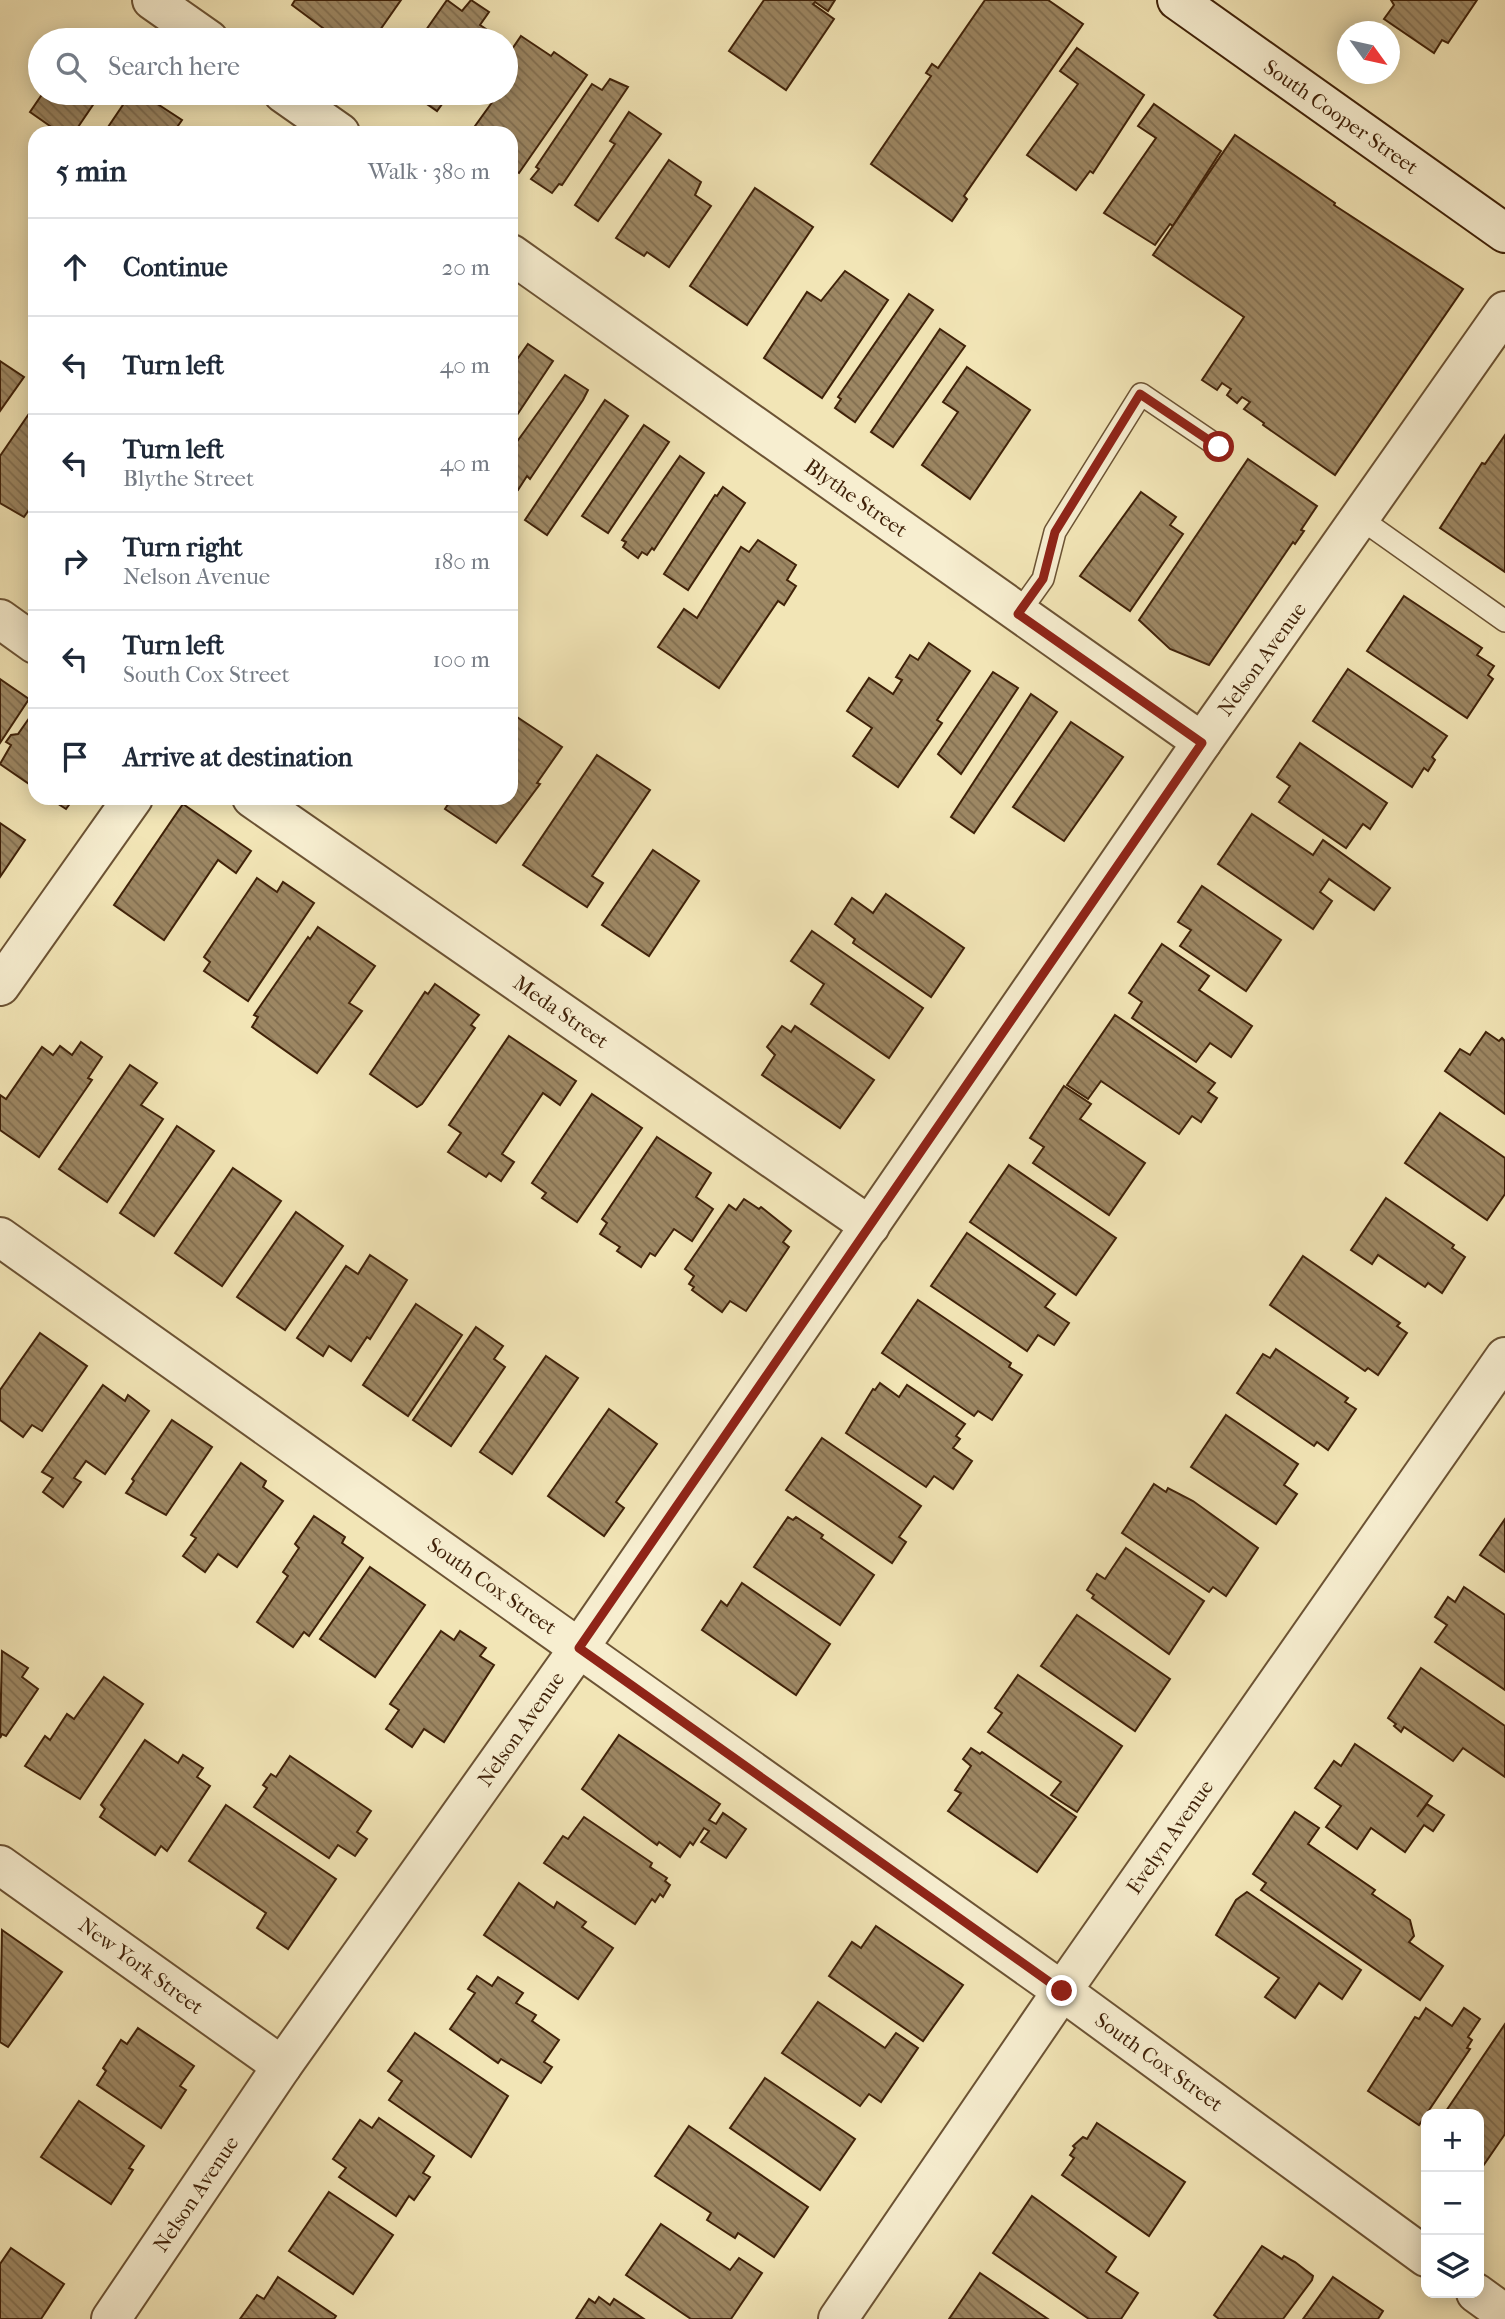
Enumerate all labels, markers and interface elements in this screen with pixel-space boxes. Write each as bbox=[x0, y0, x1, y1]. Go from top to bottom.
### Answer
north arrow bbox=[1337, 21, 1400, 84]
search box bbox=[28, 28, 518, 105]
icon: search bbox=[52, 48, 90, 86]
text: Search here bbox=[108, 51, 240, 82]
street label: South Cooper Street bbox=[1259, 55, 1423, 180]
text: 5 min bbox=[56, 154, 127, 189]
text: Walk · 380 m bbox=[368, 158, 490, 185]
icon: ahead bbox=[56, 248, 94, 286]
text: Continue bbox=[123, 252, 228, 283]
text: 20 m bbox=[441, 254, 490, 281]
icon: left bbox=[56, 346, 94, 384]
text: Turn left bbox=[123, 350, 224, 381]
text: 40 m bbox=[440, 352, 490, 379]
route start bbox=[1203, 431, 1234, 462]
text: Turn left bbox=[123, 434, 224, 465]
icon: left bbox=[56, 444, 94, 482]
text: 40 m bbox=[440, 450, 490, 477]
street label: Blythe Street bbox=[800, 454, 912, 542]
text: Blythe Street bbox=[123, 465, 254, 492]
text: Turn right bbox=[123, 532, 243, 563]
icon: right bbox=[56, 542, 94, 580]
text: 180 m bbox=[433, 548, 490, 575]
text: Nelson Avenue bbox=[123, 563, 270, 590]
street label: Nelson Avenue bbox=[1213, 598, 1311, 720]
text: Turn left bbox=[123, 630, 224, 661]
icon: left bbox=[56, 640, 94, 678]
text: 100 m bbox=[432, 646, 490, 673]
text: South Cox Street bbox=[123, 661, 290, 688]
icon: arrive bbox=[56, 738, 94, 776]
text: Arrive at destination bbox=[123, 742, 353, 773]
street label: Meda Street bbox=[509, 970, 614, 1054]
street label: South Cox Street bbox=[423, 1533, 562, 1640]
street label: Nelson Avenue bbox=[473, 1667, 569, 1791]
street label: Evelyn Avenue bbox=[1122, 1775, 1218, 1899]
street label: New York Street bbox=[74, 1913, 208, 2020]
route end bbox=[1046, 1975, 1077, 2006]
street label: South Cox Street bbox=[1090, 2008, 1228, 2117]
map controls bbox=[1421, 2109, 1484, 2298]
button: + bbox=[1421, 2109, 1484, 2172]
street label: Nelson Avenue bbox=[148, 2132, 244, 2256]
button: − bbox=[1421, 2172, 1484, 2235]
button: layers bbox=[1421, 2235, 1484, 2298]

